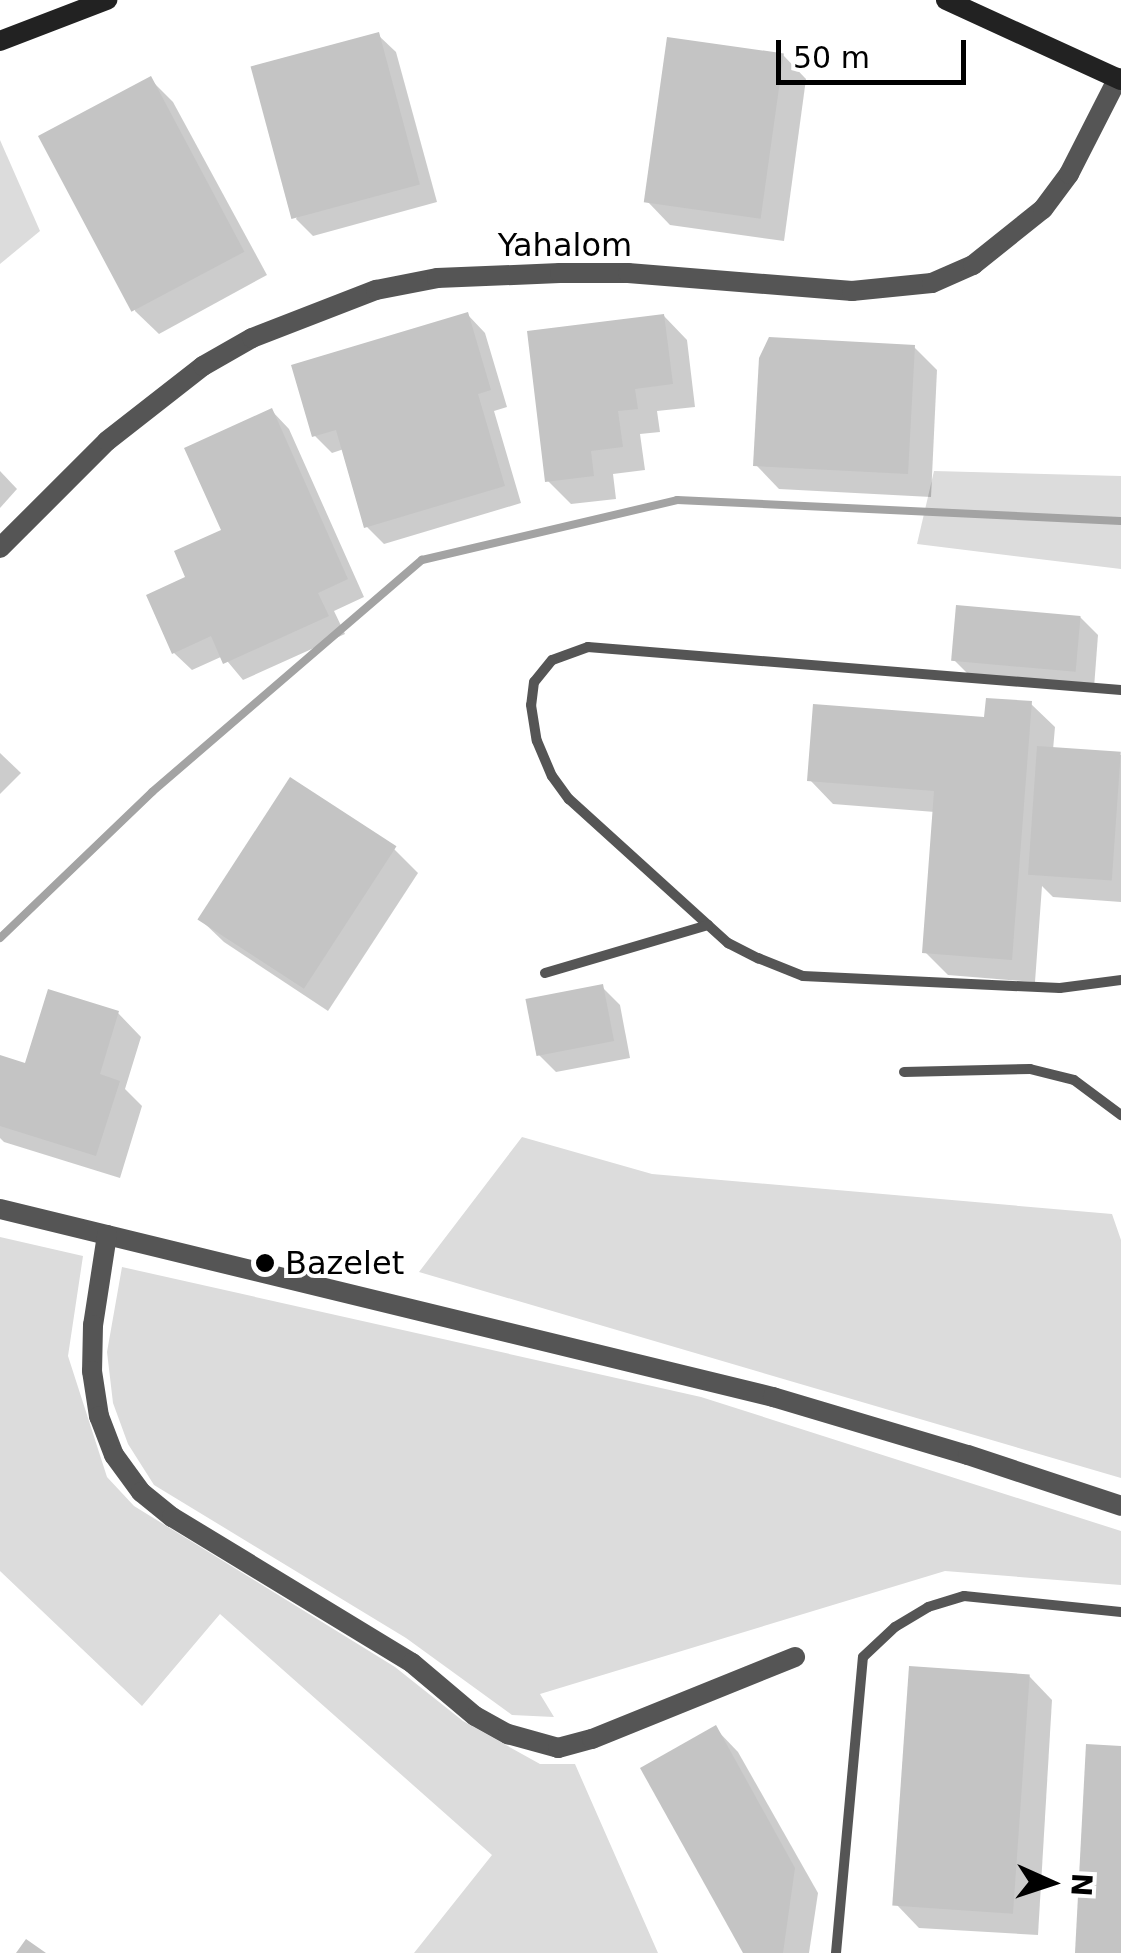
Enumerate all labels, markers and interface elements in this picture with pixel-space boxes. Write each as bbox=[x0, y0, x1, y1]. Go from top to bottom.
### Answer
scale bar bbox=[781, 20, 971, 82]
text: 50 m bbox=[793, 40, 870, 75]
street label: Yahalom bbox=[498, 226, 632, 264]
place label: Bazelet bbox=[285, 1244, 404, 1282]
marker: Bazelet bbox=[254, 1252, 276, 1274]
north arrow bbox=[1001, 1833, 1101, 1933]
text: N bbox=[1064, 1872, 1099, 1897]

